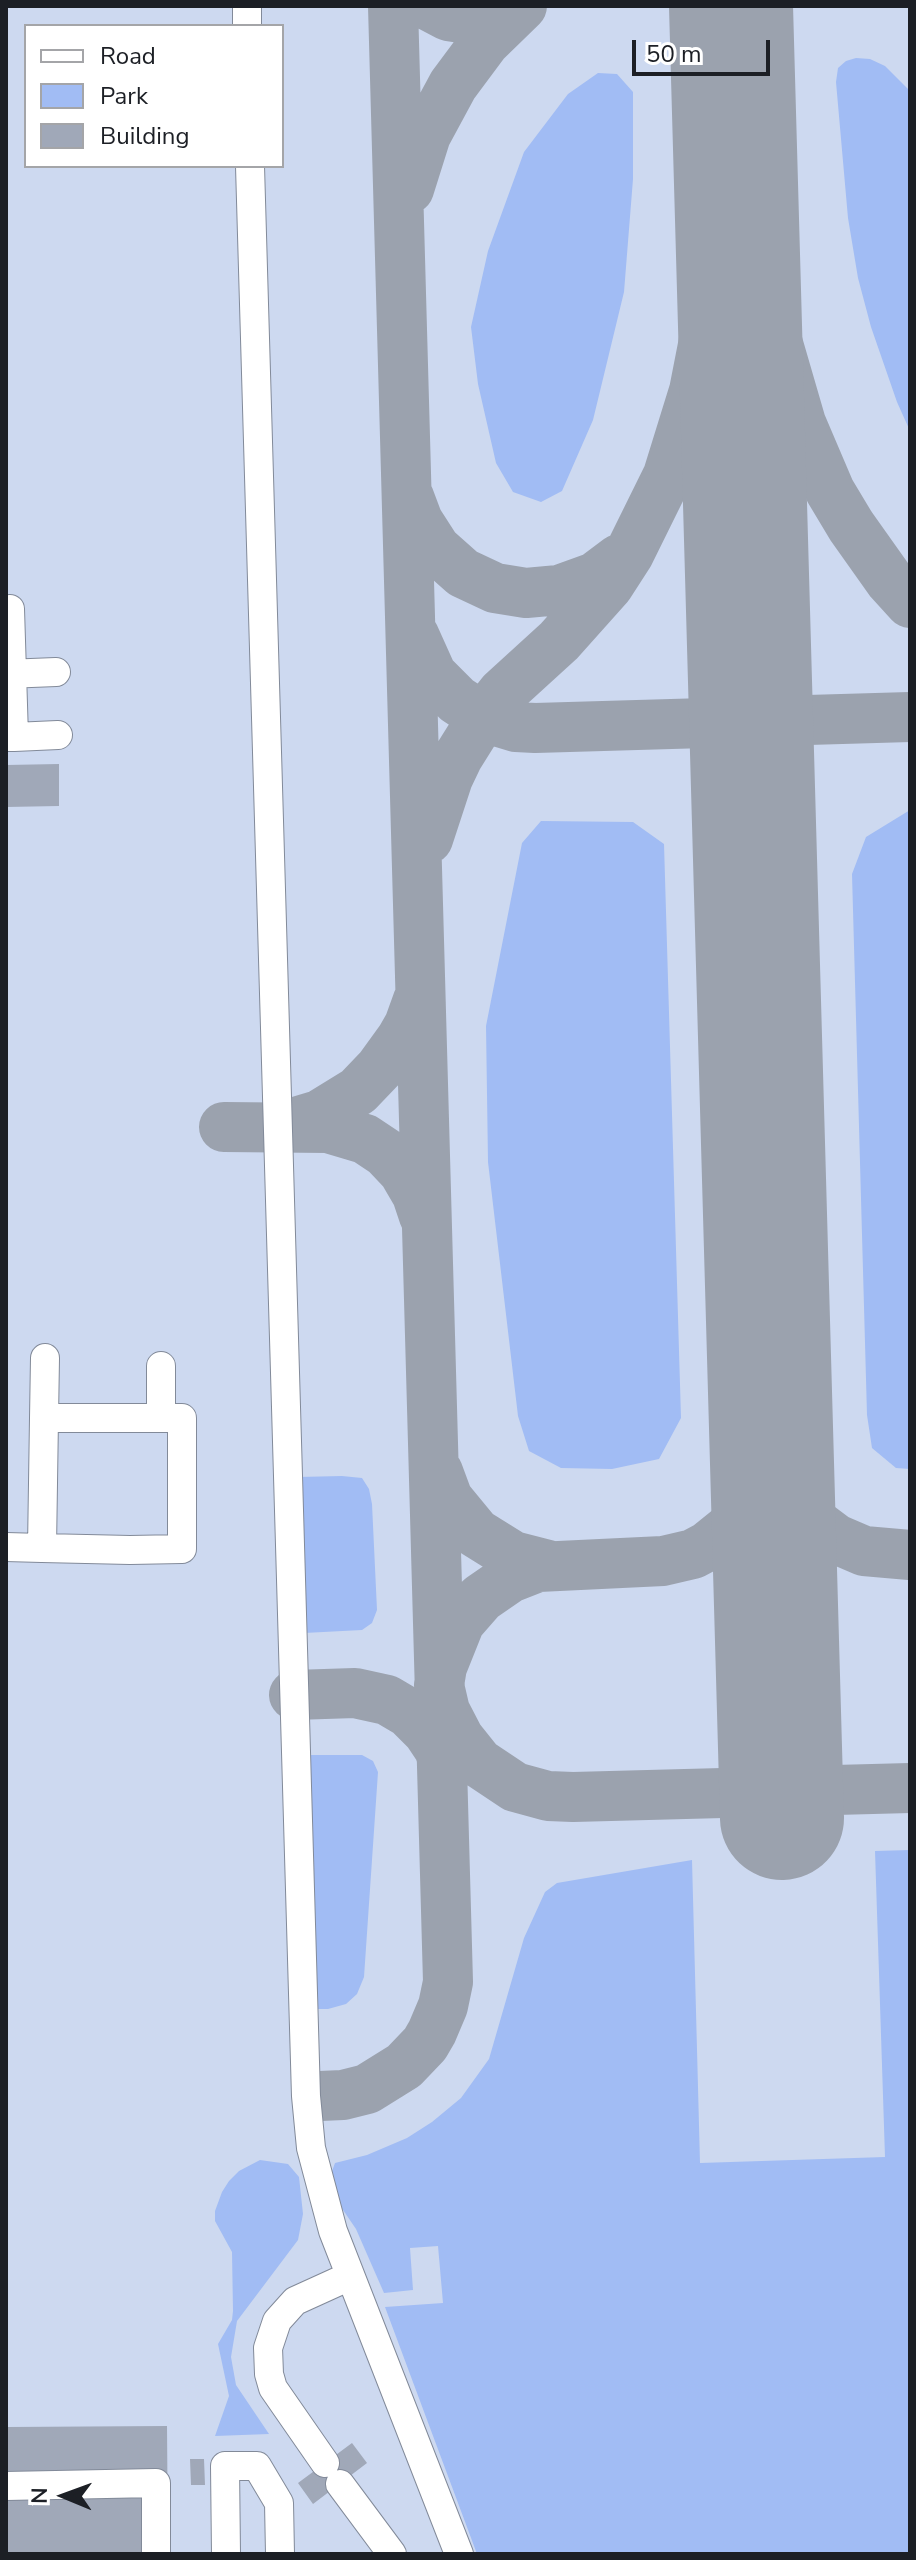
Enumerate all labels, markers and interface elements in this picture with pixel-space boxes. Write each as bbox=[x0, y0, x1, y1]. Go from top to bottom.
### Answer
legend bbox=[24, 24, 284, 168]
scale bar bbox=[636, 24, 774, 74]
text: 50 m bbox=[646, 38, 702, 70]
text: Road bbox=[100, 40, 156, 72]
text: Park bbox=[100, 80, 148, 112]
text: Building bbox=[100, 120, 190, 152]
north arrow bbox=[24, 2456, 104, 2536]
text: N bbox=[25, 2487, 55, 2504]

